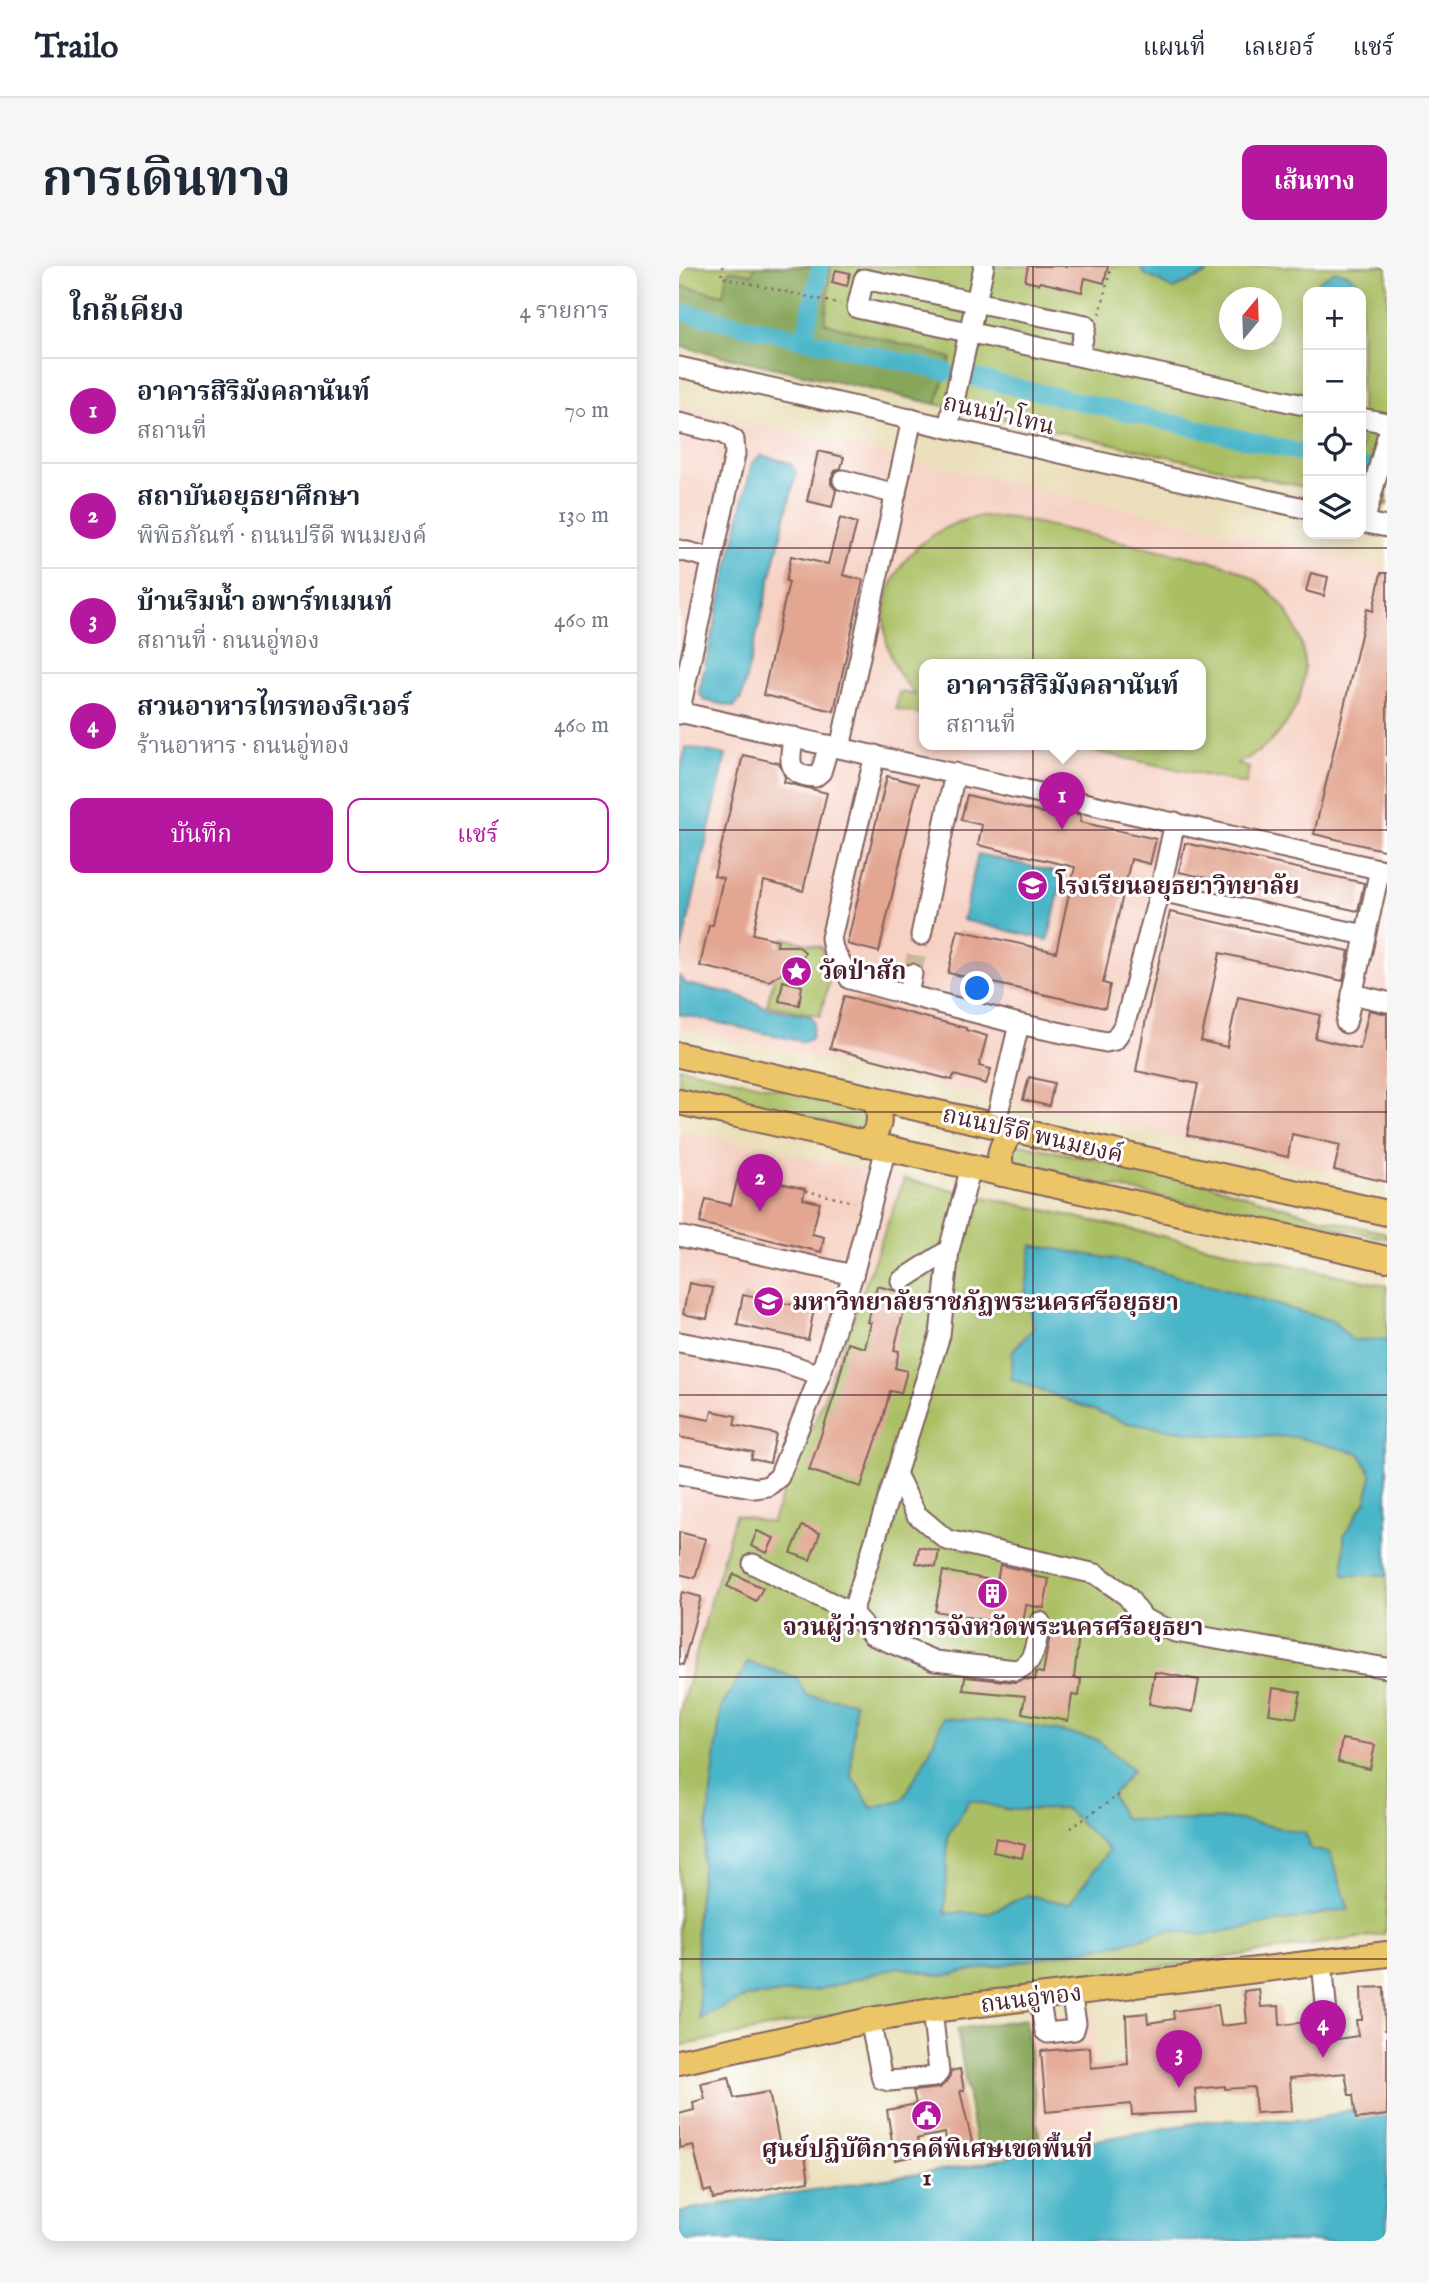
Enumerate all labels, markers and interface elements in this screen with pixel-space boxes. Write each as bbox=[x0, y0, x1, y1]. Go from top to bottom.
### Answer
text: Trailo bbox=[35, 27, 118, 69]
text: แผนที่ bbox=[1143, 33, 1206, 64]
text: เลเยอร์ bbox=[1244, 33, 1315, 64]
text: แชร์ bbox=[1353, 33, 1394, 64]
button: เส้นทาง bbox=[1242, 145, 1387, 220]
text: การเดินทาง bbox=[42, 151, 291, 213]
north arrow bbox=[1219, 287, 1282, 350]
map controls bbox=[1303, 287, 1366, 539]
button: + bbox=[1303, 287, 1366, 350]
text: ใกล้เคียง bbox=[70, 293, 184, 331]
text: 4 รายการ bbox=[519, 297, 609, 326]
button: − bbox=[1303, 350, 1366, 413]
text: อาคารสิริมังคลานันท์ bbox=[137, 376, 370, 409]
street label: ถนนป่าโทน bbox=[940, 384, 1059, 443]
text: 1 bbox=[89, 396, 97, 425]
text: 70 m bbox=[564, 396, 609, 425]
button: locate bbox=[1303, 413, 1366, 476]
text: สถานที่ bbox=[137, 417, 207, 446]
button: layers bbox=[1303, 476, 1366, 539]
text: สถาบันอยุธยาศึกษา bbox=[137, 481, 360, 514]
text: 2 bbox=[88, 501, 98, 530]
text: 130 m bbox=[558, 501, 609, 530]
text: พิพิธภัณฑ์ · ถนนปรีดี พนมยงค์ bbox=[137, 522, 427, 551]
text: บ้านริมน้ำ อพาร์ทเมนท์ bbox=[137, 586, 392, 619]
text: 3 bbox=[89, 606, 97, 635]
text: 460 m bbox=[554, 606, 609, 635]
text: สถานที่ · ถนนอู่ทอง bbox=[137, 627, 319, 656]
popup bbox=[919, 659, 1206, 750]
text: อาคารสิริมังคลานันท์ bbox=[946, 670, 1179, 703]
text: สวนอาหารไทรทองริเวอร์ bbox=[137, 691, 410, 724]
text: 4 bbox=[87, 711, 99, 740]
text: 460 m bbox=[554, 711, 609, 740]
text: สถานที่ bbox=[946, 711, 1016, 740]
text: ร้านอาหาร · ถนนอู่ทอง bbox=[137, 732, 350, 761]
pin: 1 bbox=[1039, 772, 1085, 830]
button: บันทึก bbox=[70, 798, 333, 873]
button: แชร์ bbox=[347, 798, 609, 873]
school or university icon: โรงเรียนอยุธยาวิทยาลัย bbox=[1016, 869, 1050, 903]
place label: โรงเรียนอยุธยาวิทยาลัย bbox=[1055, 869, 1299, 903]
place icon: วัดป่าสัก bbox=[779, 954, 813, 988]
place label: วัดป่าสัก bbox=[819, 957, 906, 988]
your location bbox=[960, 971, 994, 1005]
street label: ถนนปรีดี พนมยงค์ bbox=[939, 1098, 1126, 1171]
pin: 2 bbox=[737, 1154, 783, 1212]
school or university icon: มหาวิทยาลัยราชภัฏพระนครศรีอยุธยา bbox=[752, 1285, 786, 1319]
place label: มหาวิทยาลัยราชภัฏพระนครศรีอยุธยา bbox=[792, 1288, 1179, 1319]
building icon: จวนผู้ว่าราชการจังหวัดพระนครศรีอยุธยา bbox=[976, 1576, 1010, 1610]
place label: จวนผู้ว่าราชการจังหวัดพระนครศรีอยุธยา bbox=[783, 1613, 1203, 1644]
street label: ถนนอู่ทอง bbox=[979, 1978, 1084, 2021]
pin: 4 bbox=[1300, 2000, 1346, 2058]
pin: 3 bbox=[1156, 2030, 1202, 2088]
public building icon: ศูนย์ปฏิบัติการคดีพิเศษเขตพื้นที่ 1 bbox=[910, 2098, 944, 2132]
place label: ศูนย์ปฏิบัติการคดีพิเศษเขตพื้นที่ 1 bbox=[762, 2131, 1092, 2194]

